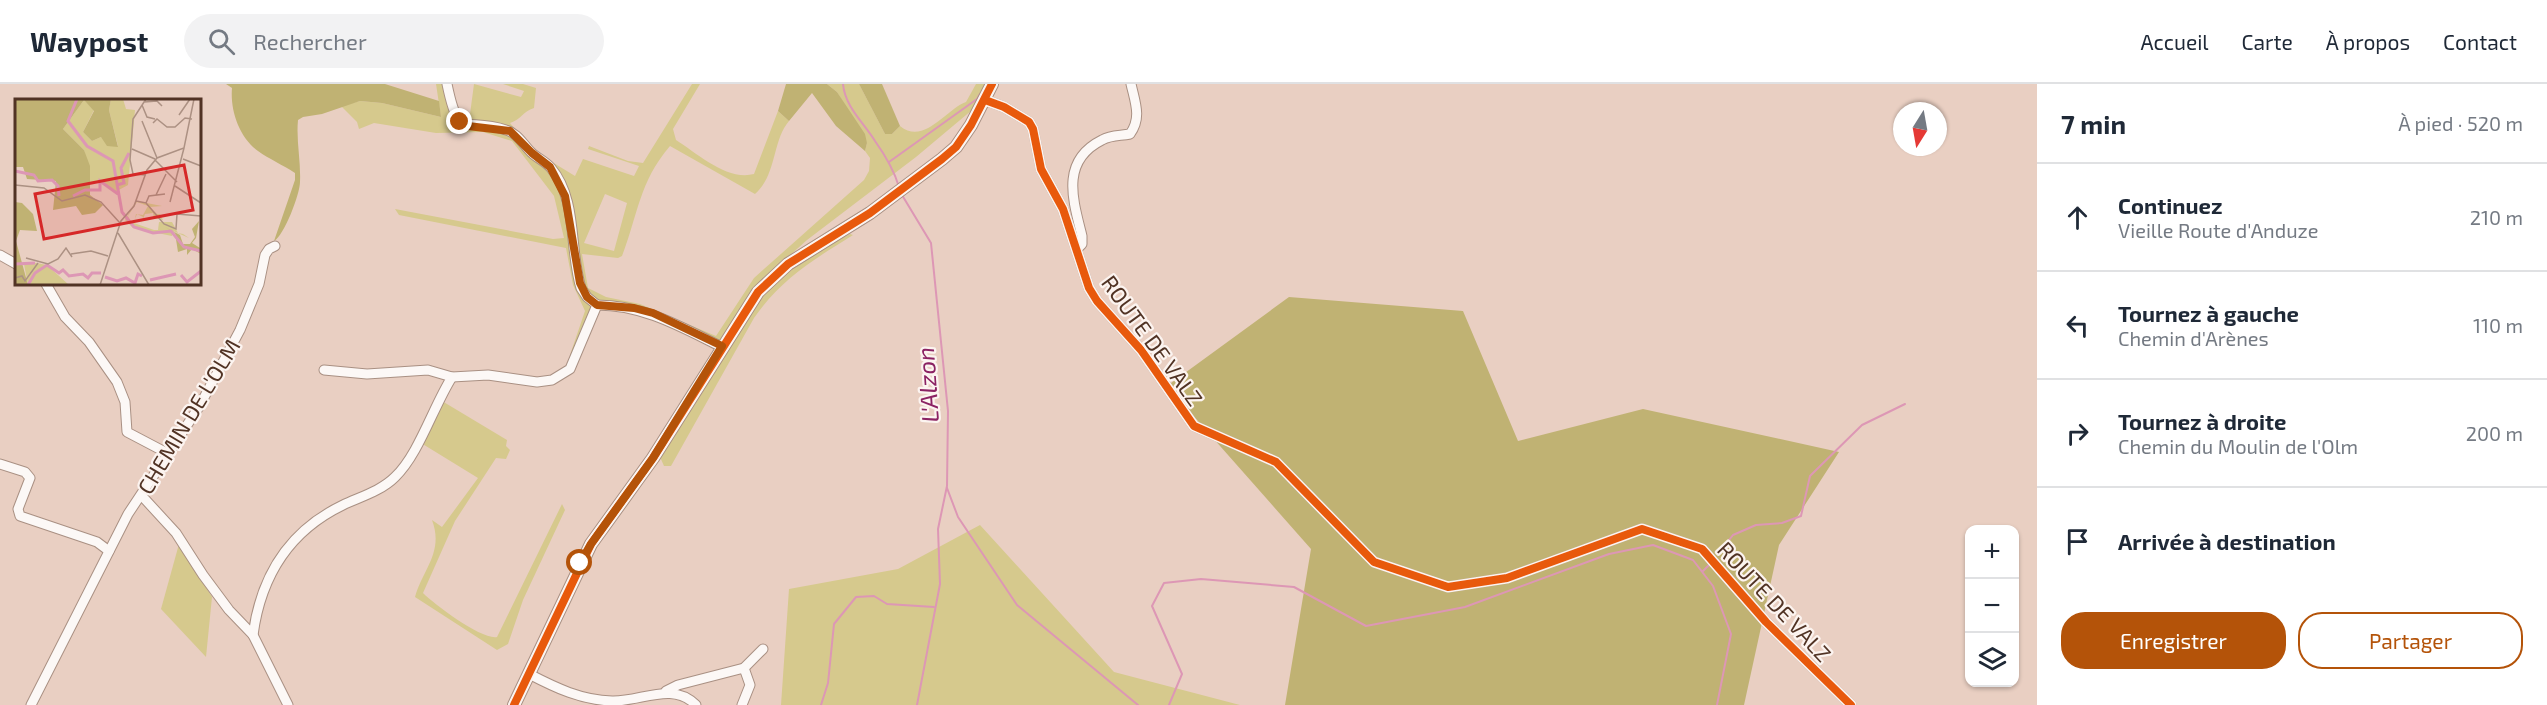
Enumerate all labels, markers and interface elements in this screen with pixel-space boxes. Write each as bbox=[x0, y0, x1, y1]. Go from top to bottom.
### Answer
search box bbox=[184, 14, 604, 68]
text: Waypost bbox=[30, 24, 148, 58]
icon: search bbox=[205, 25, 238, 58]
text: Rechercher bbox=[253, 28, 367, 54]
text: Accueil bbox=[2140, 29, 2209, 54]
text: Carte bbox=[2242, 29, 2293, 54]
text: À propos bbox=[2326, 29, 2410, 54]
text: Contact bbox=[2443, 29, 2517, 54]
inset map bbox=[15, 99, 201, 285]
north arrow bbox=[1893, 102, 1947, 156]
route end bbox=[446, 108, 472, 134]
text: 7 min bbox=[2061, 108, 2126, 139]
text: À pied · 520 m bbox=[2398, 111, 2523, 135]
text: Continuez bbox=[2118, 192, 2222, 218]
icon: ahead bbox=[2061, 201, 2094, 234]
text: 210 m bbox=[2470, 205, 2523, 229]
text: Vieille Route d'Anduze bbox=[2118, 218, 2319, 242]
street label: ROUTE DE VALZ bbox=[1097, 270, 1209, 410]
text: Tournez à gauche bbox=[2118, 300, 2299, 326]
icon: left bbox=[2061, 309, 2094, 342]
text: 110 m bbox=[2473, 313, 2523, 337]
text: Chemin d'Arènes bbox=[2118, 326, 2269, 350]
street label: CHEMIN DE L'OLM bbox=[131, 334, 245, 498]
water label: L'Alzon bbox=[910, 346, 944, 424]
text: Tournez à droite bbox=[2118, 408, 2287, 434]
icon: right bbox=[2061, 417, 2094, 450]
text: 200 m bbox=[2466, 421, 2523, 445]
text: Chemin du Moulin de l'Olm bbox=[2118, 434, 2358, 458]
map controls bbox=[1965, 525, 2019, 687]
button: + bbox=[1965, 525, 2019, 579]
icon: arrive bbox=[2061, 525, 2094, 558]
text: Arrivée à destination bbox=[2118, 528, 2336, 554]
street label: ROUTE DE VALZ bbox=[1713, 536, 1837, 666]
route start bbox=[566, 549, 592, 575]
button: − bbox=[1965, 579, 2019, 633]
button: Enregistrer bbox=[2061, 612, 2286, 669]
button: Partager bbox=[2298, 612, 2523, 669]
button: layers bbox=[1965, 633, 2019, 687]

